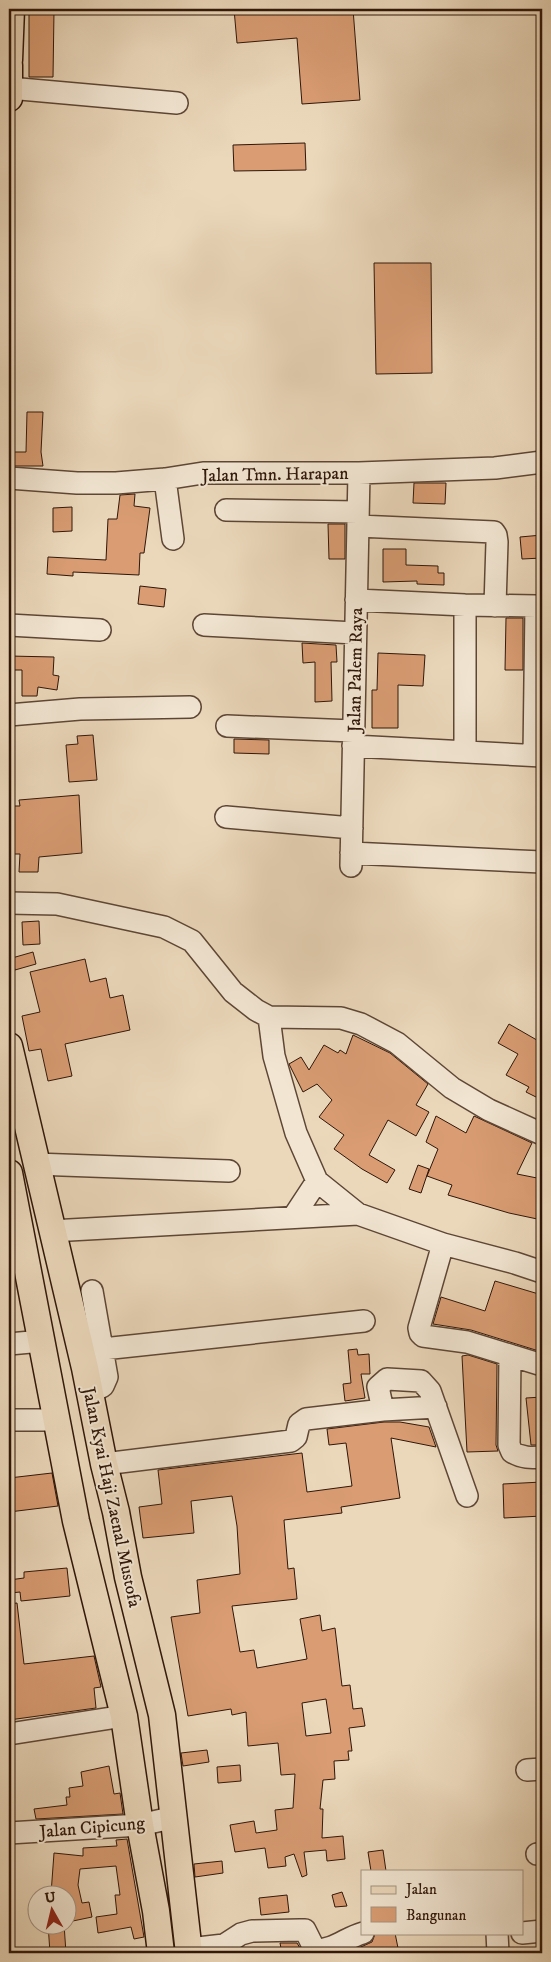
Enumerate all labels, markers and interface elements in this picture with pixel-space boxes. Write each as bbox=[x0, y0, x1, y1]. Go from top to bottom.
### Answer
street label: Jalan Tmn. Harapan bbox=[199, 463, 349, 487]
street label: Jalan Palem Raya bbox=[344, 607, 368, 735]
street label: Jalan Kyai Haji Zaenal Mustofa bbox=[76, 1383, 145, 1610]
street label: Jalan Cipicung bbox=[37, 1812, 146, 1844]
legend bbox=[361, 1870, 524, 1934]
text: Jalan bbox=[404, 1880, 437, 1899]
north arrow bbox=[28, 1884, 78, 1934]
text: U bbox=[44, 1888, 57, 1908]
text: Bangunan bbox=[406, 1906, 466, 1925]

